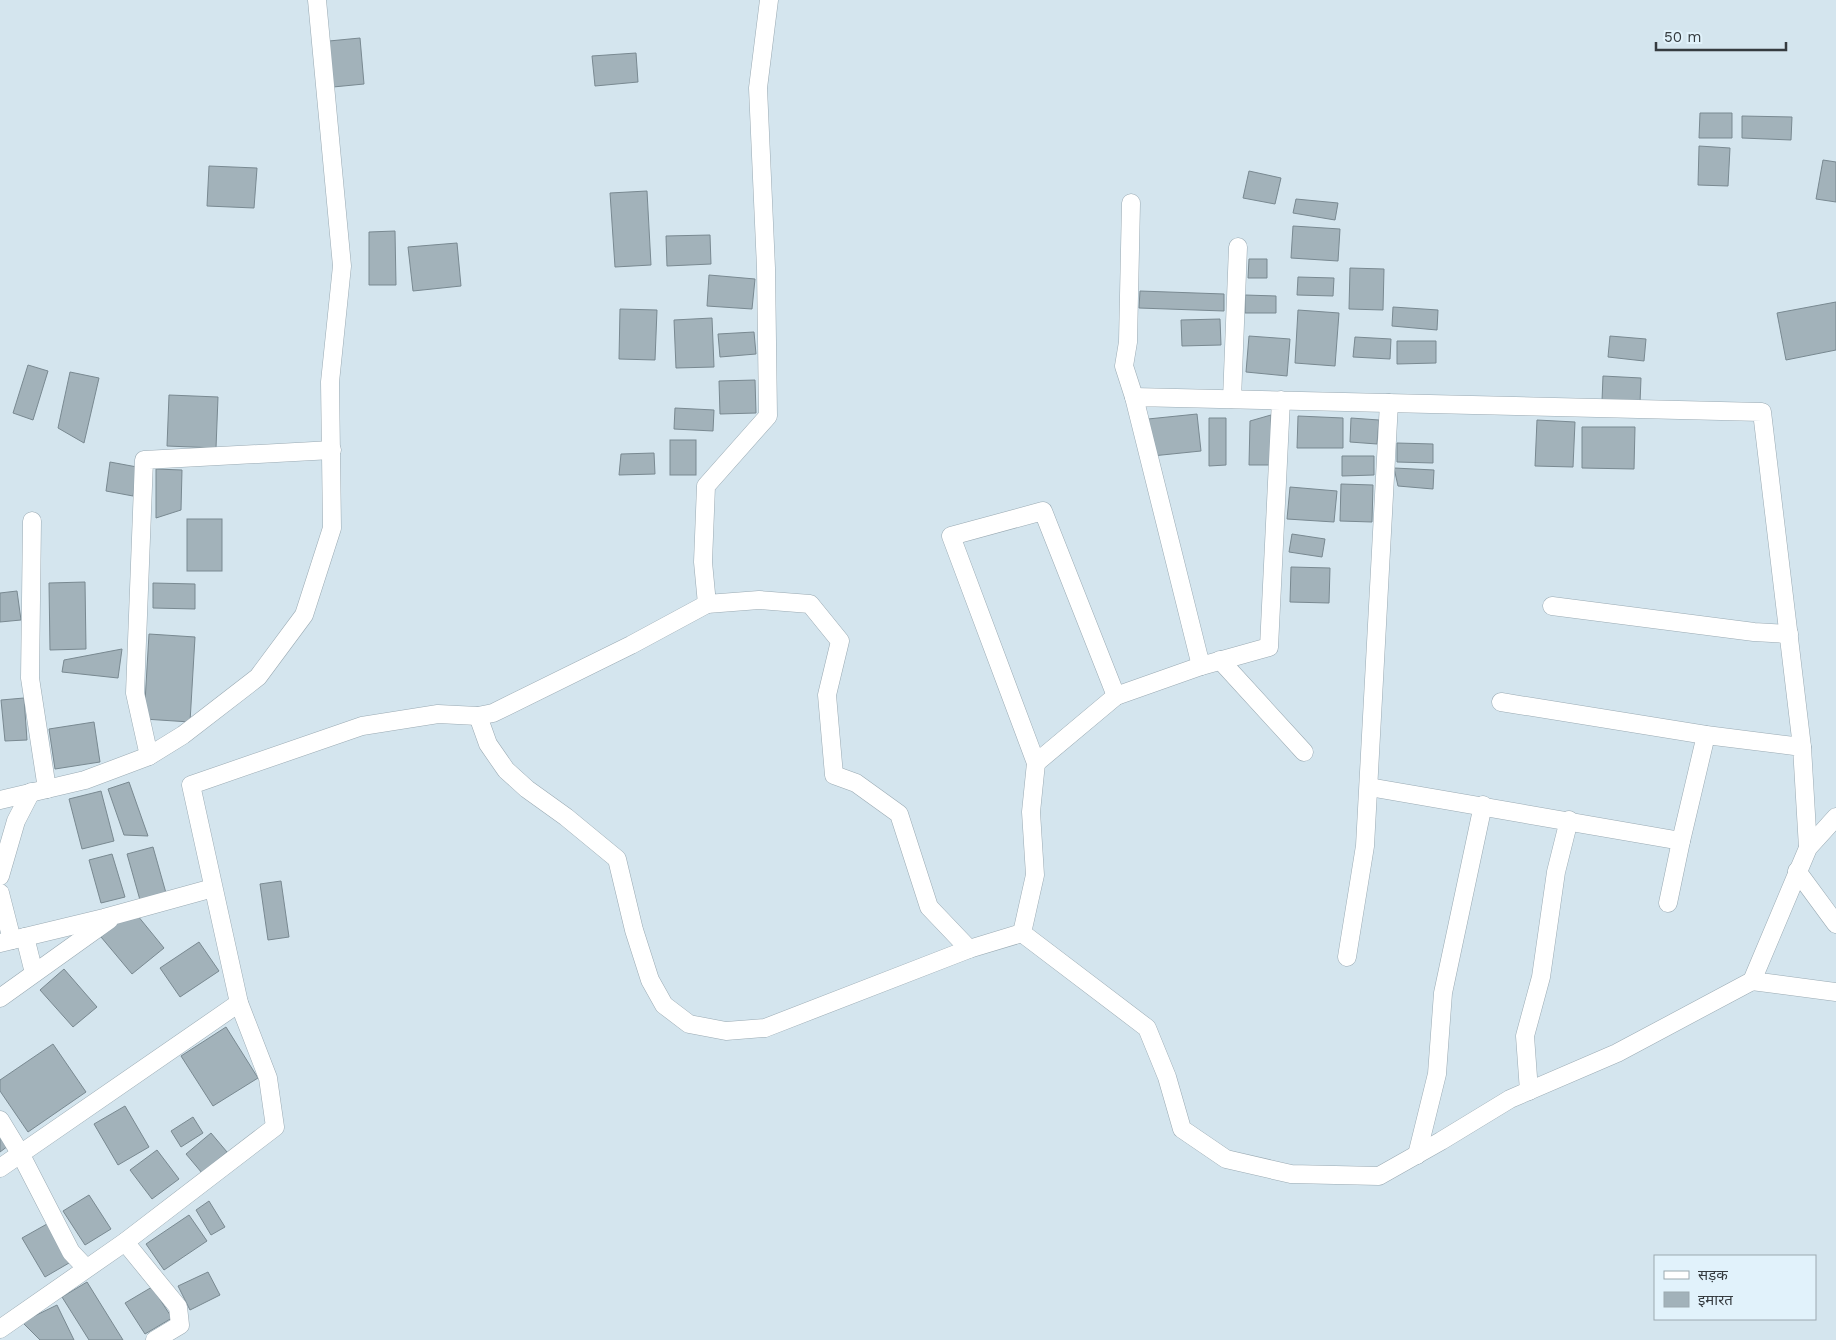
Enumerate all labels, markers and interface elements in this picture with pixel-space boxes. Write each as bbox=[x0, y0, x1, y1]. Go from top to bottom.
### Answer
scale bar bbox=[1656, 20, 1786, 52]
text: 50 m bbox=[1664, 28, 1701, 46]
legend bbox=[1654, 1255, 1816, 1320]
text: सड़क bbox=[1698, 1266, 1728, 1284]
text: इमारत bbox=[1698, 1291, 1733, 1309]

